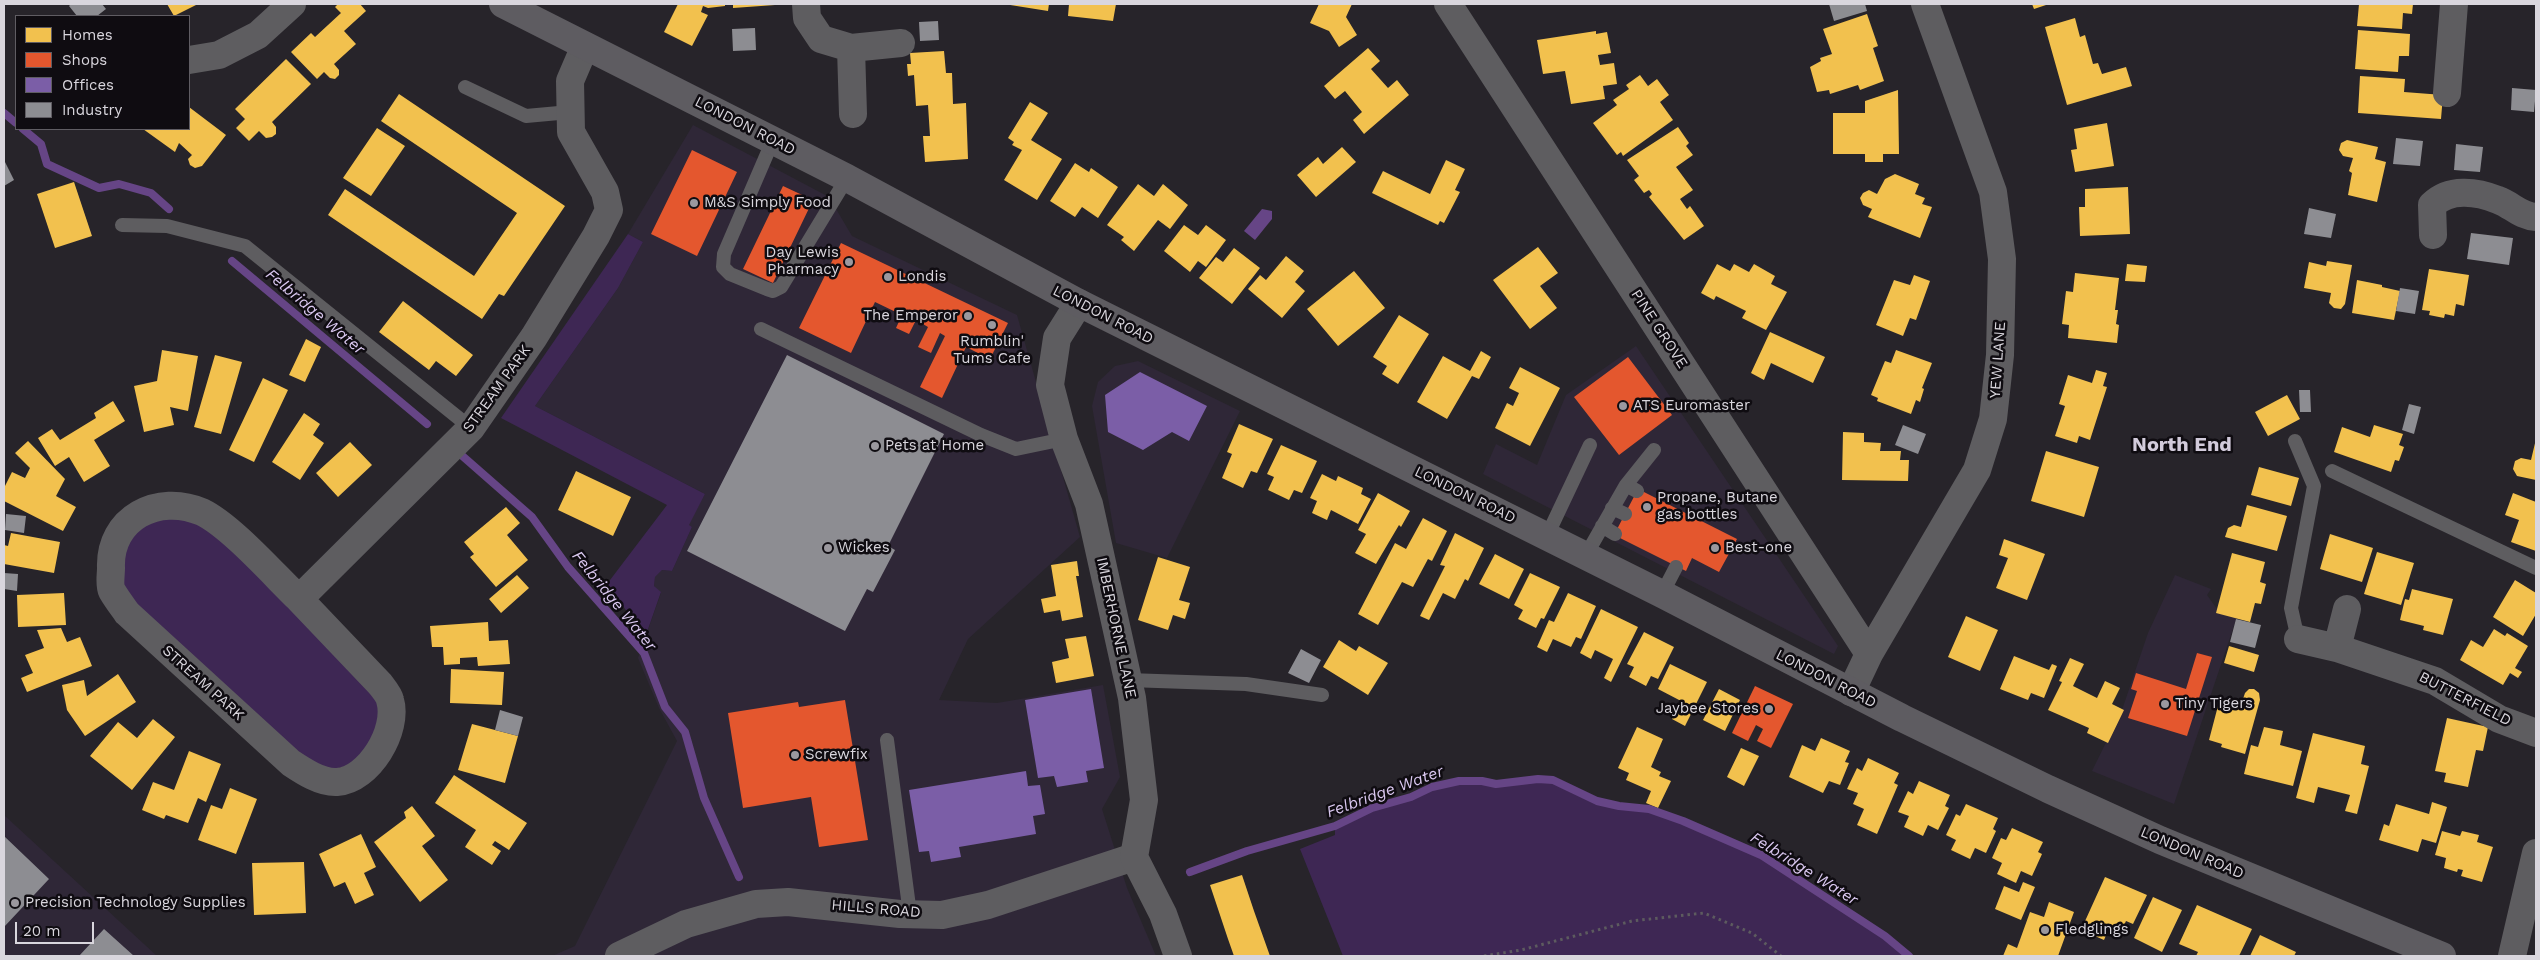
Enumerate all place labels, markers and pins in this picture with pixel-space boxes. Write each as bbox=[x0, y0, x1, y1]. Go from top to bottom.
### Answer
place label: M&S Simply Food bbox=[704, 194, 831, 212]
marker: M&S Simply Food bbox=[688, 197, 700, 209]
place label: Day Lewis Pharmacy bbox=[766, 244, 839, 279]
marker: Day Lewis Pharmacy bbox=[843, 256, 855, 268]
place label: Londis bbox=[898, 268, 946, 286]
marker: Londis bbox=[882, 271, 894, 283]
place label: The Emperor bbox=[863, 307, 958, 325]
marker: The Emperor bbox=[962, 310, 974, 322]
marker: Rumblin' Tums Cafe bbox=[986, 319, 998, 331]
place label: Rumblin' Tums Cafe bbox=[953, 333, 1031, 368]
place label: ATS Euromaster bbox=[1633, 397, 1750, 415]
marker: ATS Euromaster bbox=[1617, 400, 1629, 412]
place label: Pets at Home bbox=[885, 437, 984, 455]
marker: Pets at Home bbox=[869, 440, 881, 452]
place label: Propane, Butane gas bottles bbox=[1657, 489, 1778, 524]
marker: Propane, Butane gas bottles bbox=[1641, 501, 1653, 513]
place label: Wickes bbox=[838, 539, 890, 557]
place label: Best-one bbox=[1725, 539, 1792, 557]
marker: Wickes bbox=[822, 542, 834, 554]
marker: Best-one bbox=[1709, 542, 1721, 554]
place label: Tiny Tigers bbox=[2175, 695, 2253, 713]
marker: Tiny Tigers bbox=[2159, 698, 2171, 710]
place label: Jaybee Stores bbox=[1656, 700, 1759, 718]
marker: Jaybee Stores bbox=[1763, 703, 1775, 715]
place label: Screwfix bbox=[805, 746, 868, 764]
marker: Screwfix bbox=[789, 749, 801, 761]
place label: Precision Technology Supplies bbox=[25, 894, 246, 912]
marker: Precision Technology Supplies bbox=[9, 897, 21, 909]
place label: Fledglings bbox=[2055, 921, 2129, 939]
marker: Fledglings bbox=[2039, 924, 2051, 936]

